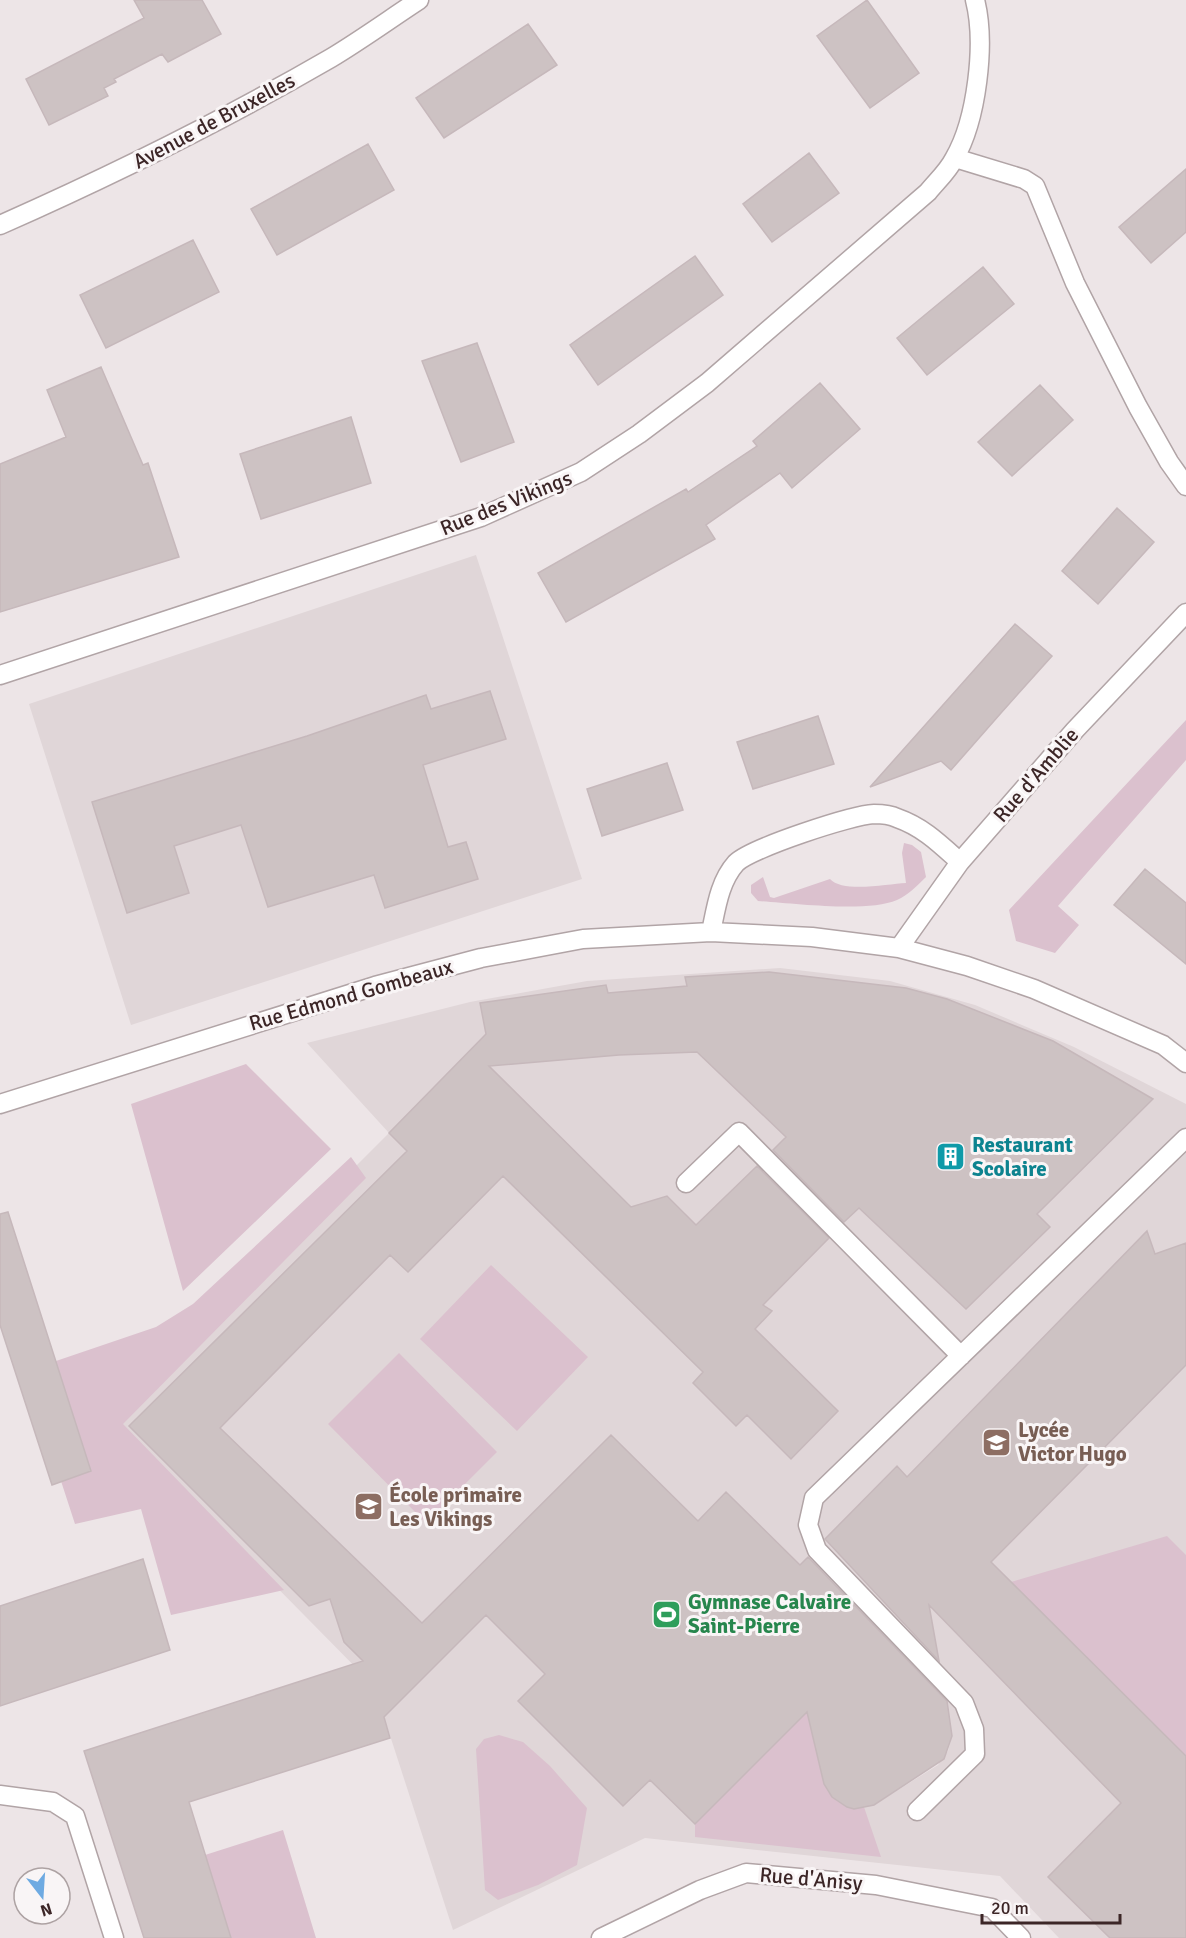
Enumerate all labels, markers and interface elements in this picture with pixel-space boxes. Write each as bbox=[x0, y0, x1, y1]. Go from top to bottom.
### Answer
street label: Avenue de Bruxelles bbox=[129, 67, 299, 175]
street label: Rue des Vikings bbox=[436, 465, 576, 541]
street label: Rue d'Amblie bbox=[988, 722, 1084, 828]
street label: Rue Edmond Gombeaux bbox=[246, 953, 456, 1037]
place label: Restaurant Scolaire bbox=[972, 1132, 1073, 1182]
building icon: Restaurant Scolaire bbox=[935, 1141, 967, 1173]
place label: Lycée Victor Hugo bbox=[1018, 1417, 1127, 1467]
school or university icon: Lycée Victor Hugo bbox=[981, 1426, 1013, 1458]
place label: École primaire Les Vikings bbox=[389, 1481, 522, 1532]
school or university icon: École primaire Les Vikings bbox=[352, 1491, 384, 1523]
place label: Gymnase Calvaire Saint-Pierre bbox=[688, 1589, 851, 1639]
sports icon: Gymnase Calvaire Saint-Pierre bbox=[651, 1598, 683, 1630]
street label: Rue d'Anisy bbox=[758, 1862, 864, 1896]
north arrow bbox=[12, 1866, 72, 1926]
scale bar bbox=[982, 1887, 1120, 1925]
text: 20 m bbox=[991, 1897, 1029, 1919]
text: N bbox=[38, 1898, 54, 1921]

